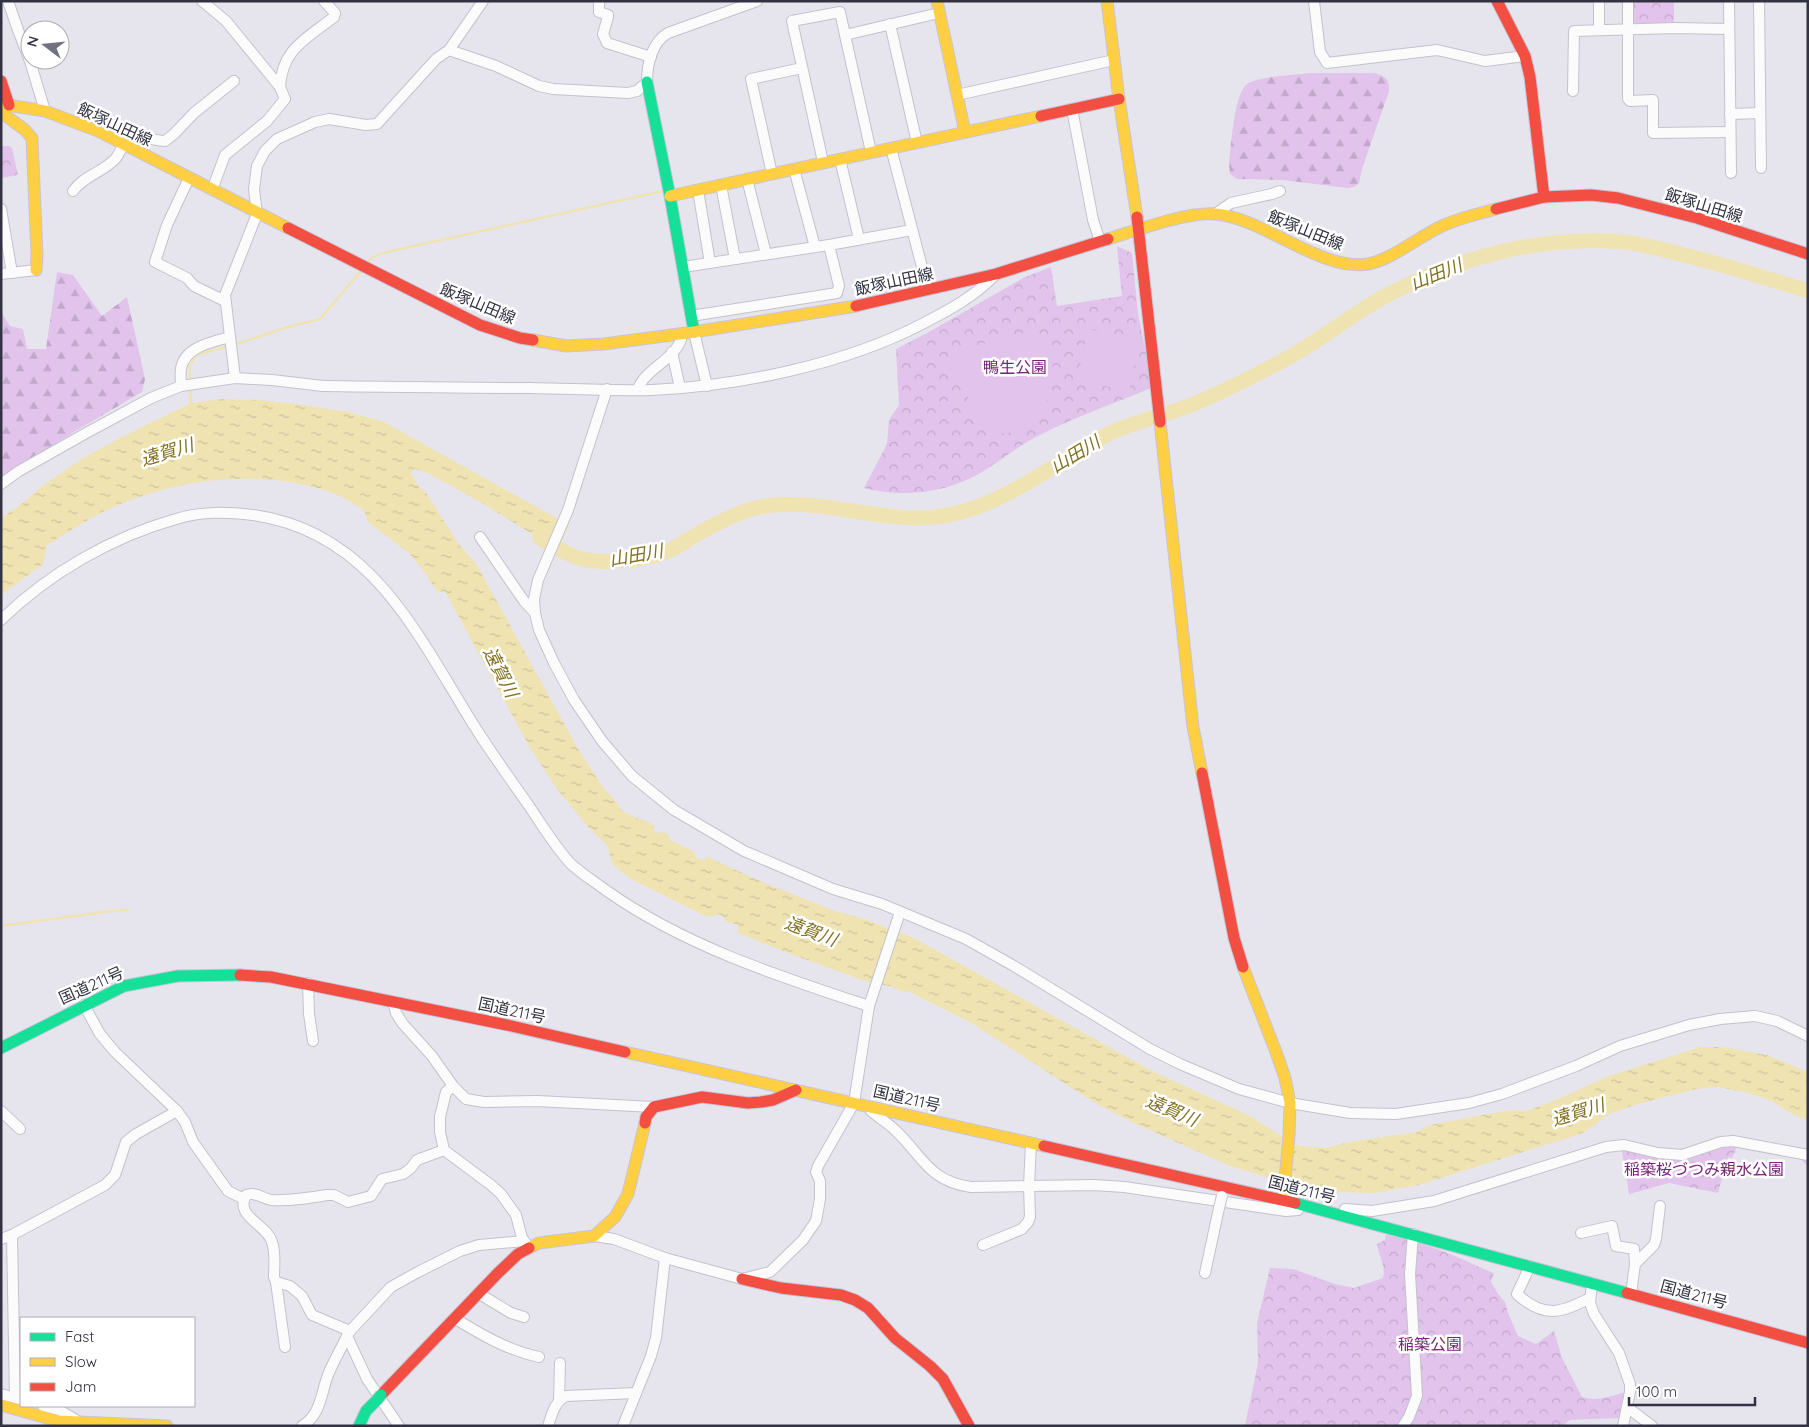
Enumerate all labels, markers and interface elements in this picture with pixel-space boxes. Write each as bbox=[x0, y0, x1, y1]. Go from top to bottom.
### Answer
north arrow bbox=[20, 20, 70, 70]
text: N bbox=[22, 34, 43, 49]
street label: 飯塚山田線 bbox=[75, 98, 155, 150]
street label: 飯塚山田線 bbox=[1663, 184, 1745, 226]
street label: 飯塚山田線 bbox=[1265, 206, 1347, 254]
water label: 山田川 bbox=[1407, 252, 1467, 295]
street label: 飯塚山田線 bbox=[853, 263, 935, 299]
street label: 飯塚山田線 bbox=[437, 278, 519, 328]
park label: 鴨生公園 bbox=[983, 357, 1047, 377]
water label: 山田川 bbox=[1046, 429, 1106, 478]
water label: 遠賀川 bbox=[138, 433, 198, 471]
water label: 山田川 bbox=[607, 539, 667, 571]
water label: 遠賀川 bbox=[478, 643, 524, 703]
water label: 遠賀川 bbox=[782, 911, 842, 952]
street label: 国道211号 bbox=[56, 962, 126, 1008]
street label: 国道211号 bbox=[476, 993, 548, 1027]
street label: 国道211号 bbox=[871, 1081, 943, 1115]
water label: 遠賀川 bbox=[1143, 1089, 1203, 1132]
water label: 遠賀川 bbox=[1549, 1093, 1609, 1131]
park label: 稲築桜づつみ親水公園 bbox=[1624, 1159, 1784, 1179]
street label: 国道211号 bbox=[1266, 1171, 1338, 1207]
street label: 国道211号 bbox=[1658, 1275, 1730, 1313]
legend bbox=[20, 1317, 195, 1407]
text: Fast bbox=[65, 1327, 94, 1346]
park label: 稲築公園 bbox=[1398, 1334, 1462, 1354]
text: Slow bbox=[65, 1352, 97, 1371]
scale bar bbox=[1629, 1374, 1755, 1406]
text: Jam bbox=[65, 1377, 96, 1396]
text: 100 m bbox=[1636, 1382, 1677, 1401]

